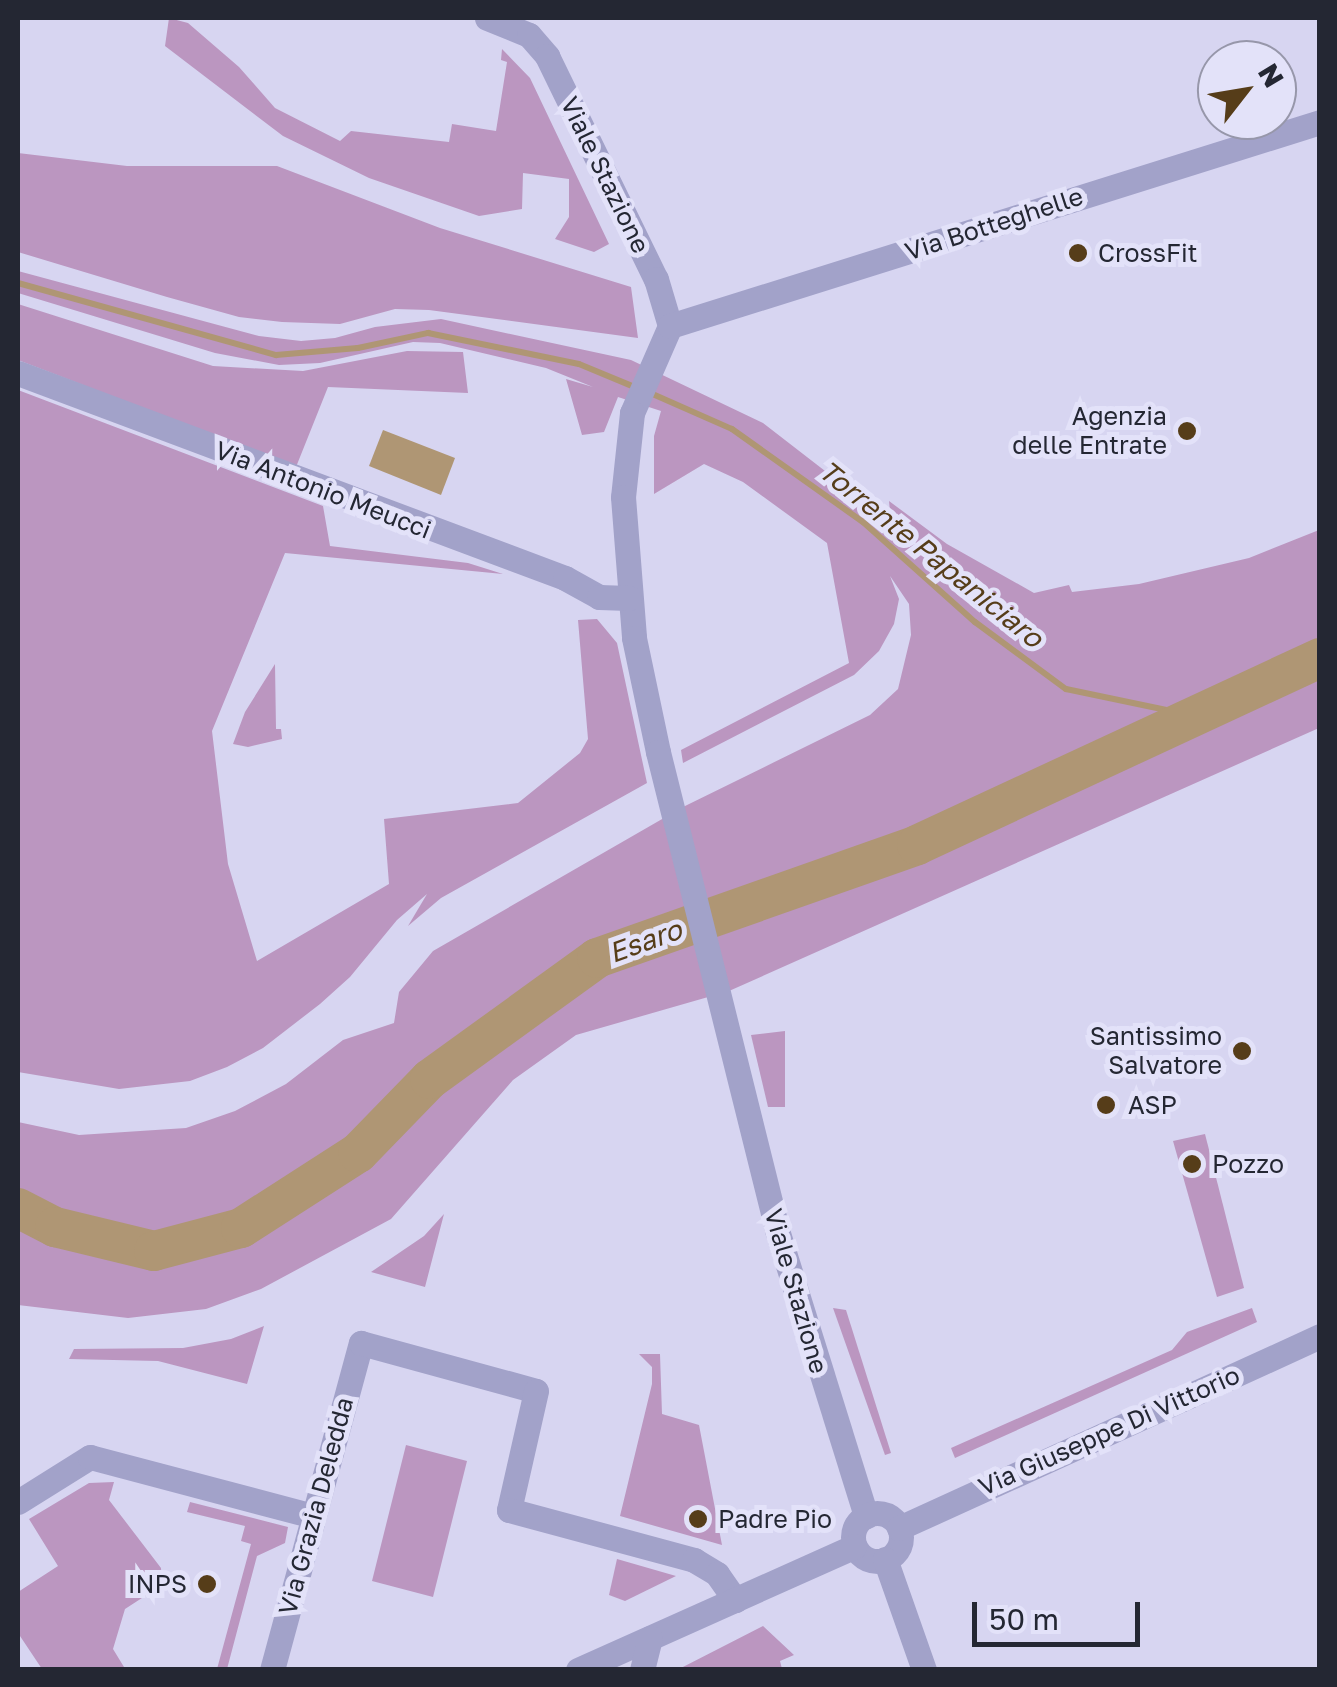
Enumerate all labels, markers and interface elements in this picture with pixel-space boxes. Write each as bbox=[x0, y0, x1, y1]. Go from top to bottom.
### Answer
north arrow bbox=[1197, 40, 1297, 140]
text: N bbox=[1252, 58, 1291, 93]
street label: Viale Stazione bbox=[554, 92, 656, 258]
street label: Via Botteghelle bbox=[901, 181, 1087, 267]
place label: CrossFit bbox=[1098, 238, 1198, 268]
marker: CrossFit bbox=[1067, 242, 1089, 264]
place label: Agenzia delle Entrate bbox=[1012, 402, 1167, 461]
marker: Agenzia delle Entrate bbox=[1176, 420, 1198, 442]
street label: Via Antonio Meucci bbox=[211, 435, 435, 545]
water label: Torrente Papaniciaro bbox=[812, 453, 1050, 655]
water label: Esaro bbox=[604, 912, 686, 970]
place label: Santissimo Salvatore bbox=[1090, 1022, 1222, 1081]
marker: Santissimo Salvatore bbox=[1231, 1040, 1253, 1062]
place label: ASP bbox=[1128, 1090, 1177, 1120]
marker: ASP bbox=[1093, 1092, 1119, 1118]
place label: Pozzo bbox=[1212, 1149, 1284, 1179]
marker: Pozzo bbox=[1181, 1153, 1203, 1175]
street label: Viale Stazione bbox=[758, 1205, 834, 1377]
street label: Via Giuseppe Di Vittorio bbox=[974, 1360, 1244, 1502]
street label: Via Grazia Deledda bbox=[273, 1394, 359, 1618]
place label: Padre Pio bbox=[718, 1504, 832, 1534]
marker: Padre Pio bbox=[687, 1508, 709, 1530]
place label: INPS bbox=[128, 1569, 187, 1599]
marker: INPS bbox=[196, 1573, 218, 1595]
scale bar bbox=[977, 1582, 1144, 1644]
text: 50 m bbox=[989, 1601, 1059, 1637]

